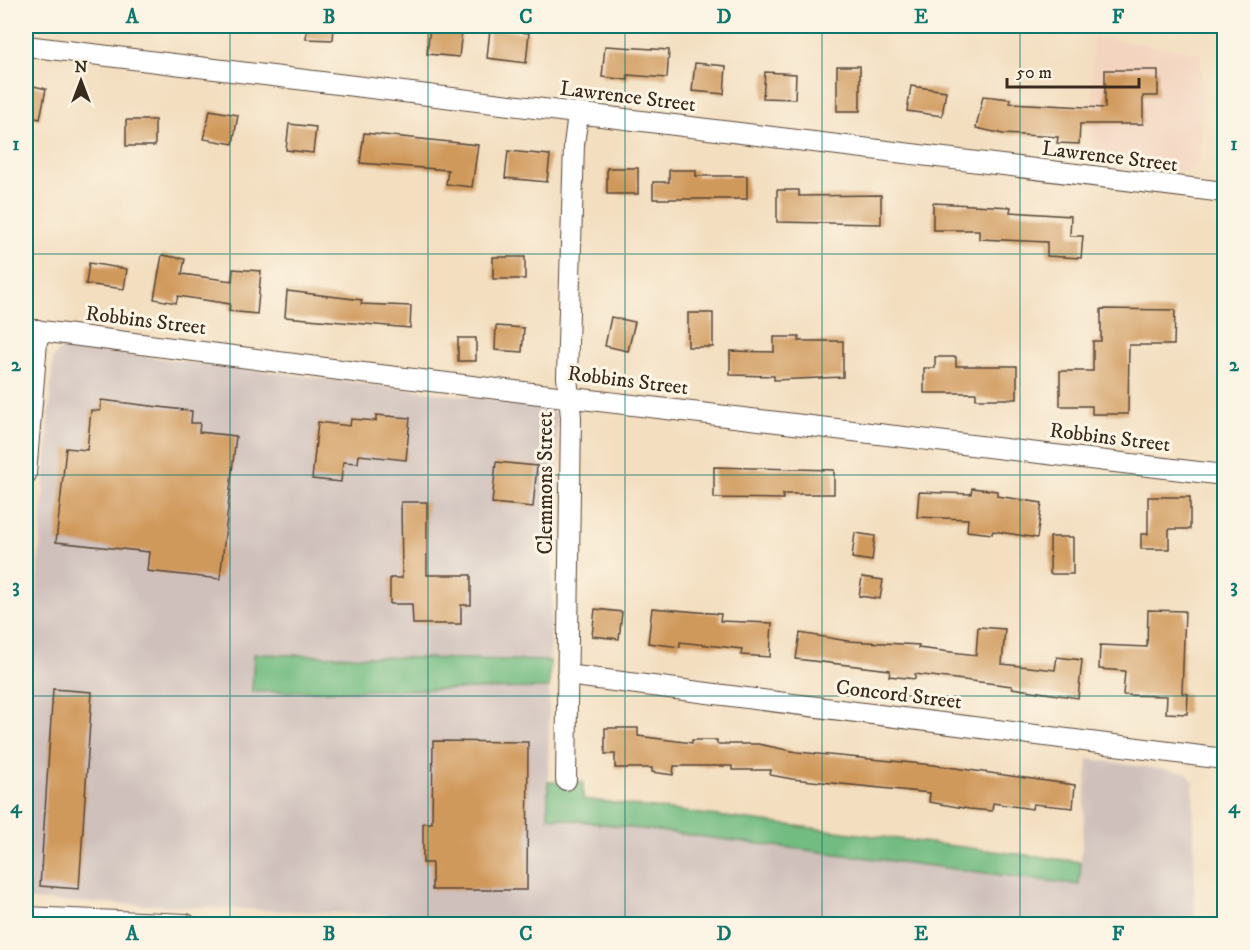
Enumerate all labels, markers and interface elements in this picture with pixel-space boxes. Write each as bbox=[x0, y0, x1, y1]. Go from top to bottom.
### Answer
text: A bbox=[125, 5, 140, 30]
text: B bbox=[323, 5, 335, 30]
text: C bbox=[519, 5, 533, 30]
text: D bbox=[717, 5, 732, 30]
text: E bbox=[914, 5, 928, 30]
text: F bbox=[1112, 5, 1125, 30]
north arrow bbox=[51, 51, 111, 111]
scale bar bbox=[1007, 51, 1139, 89]
text: N bbox=[74, 57, 88, 77]
text: 50 m bbox=[1016, 62, 1052, 84]
street label: Lawrence Street bbox=[558, 76, 698, 118]
text: 1 bbox=[12, 132, 20, 157]
text: 1 bbox=[1230, 132, 1238, 157]
street label: Lawrence Street bbox=[1040, 136, 1180, 178]
street label: Robbins Street bbox=[84, 301, 208, 341]
text: 2 bbox=[11, 353, 22, 378]
text: 2 bbox=[1229, 353, 1240, 378]
street label: Robbins Street bbox=[566, 361, 690, 401]
street label: Clemmons Street bbox=[533, 411, 559, 554]
street label: Robbins Street bbox=[1048, 418, 1172, 458]
text: 3 bbox=[12, 574, 20, 599]
text: 3 bbox=[1230, 574, 1238, 599]
street label: Concord Street bbox=[834, 674, 964, 716]
text: 4 bbox=[10, 795, 23, 820]
text: 4 bbox=[1228, 795, 1241, 820]
text: A bbox=[125, 922, 140, 947]
text: B bbox=[323, 922, 335, 947]
text: C bbox=[519, 922, 533, 947]
text: D bbox=[717, 922, 732, 947]
text: E bbox=[914, 922, 928, 947]
text: F bbox=[1112, 922, 1125, 947]

